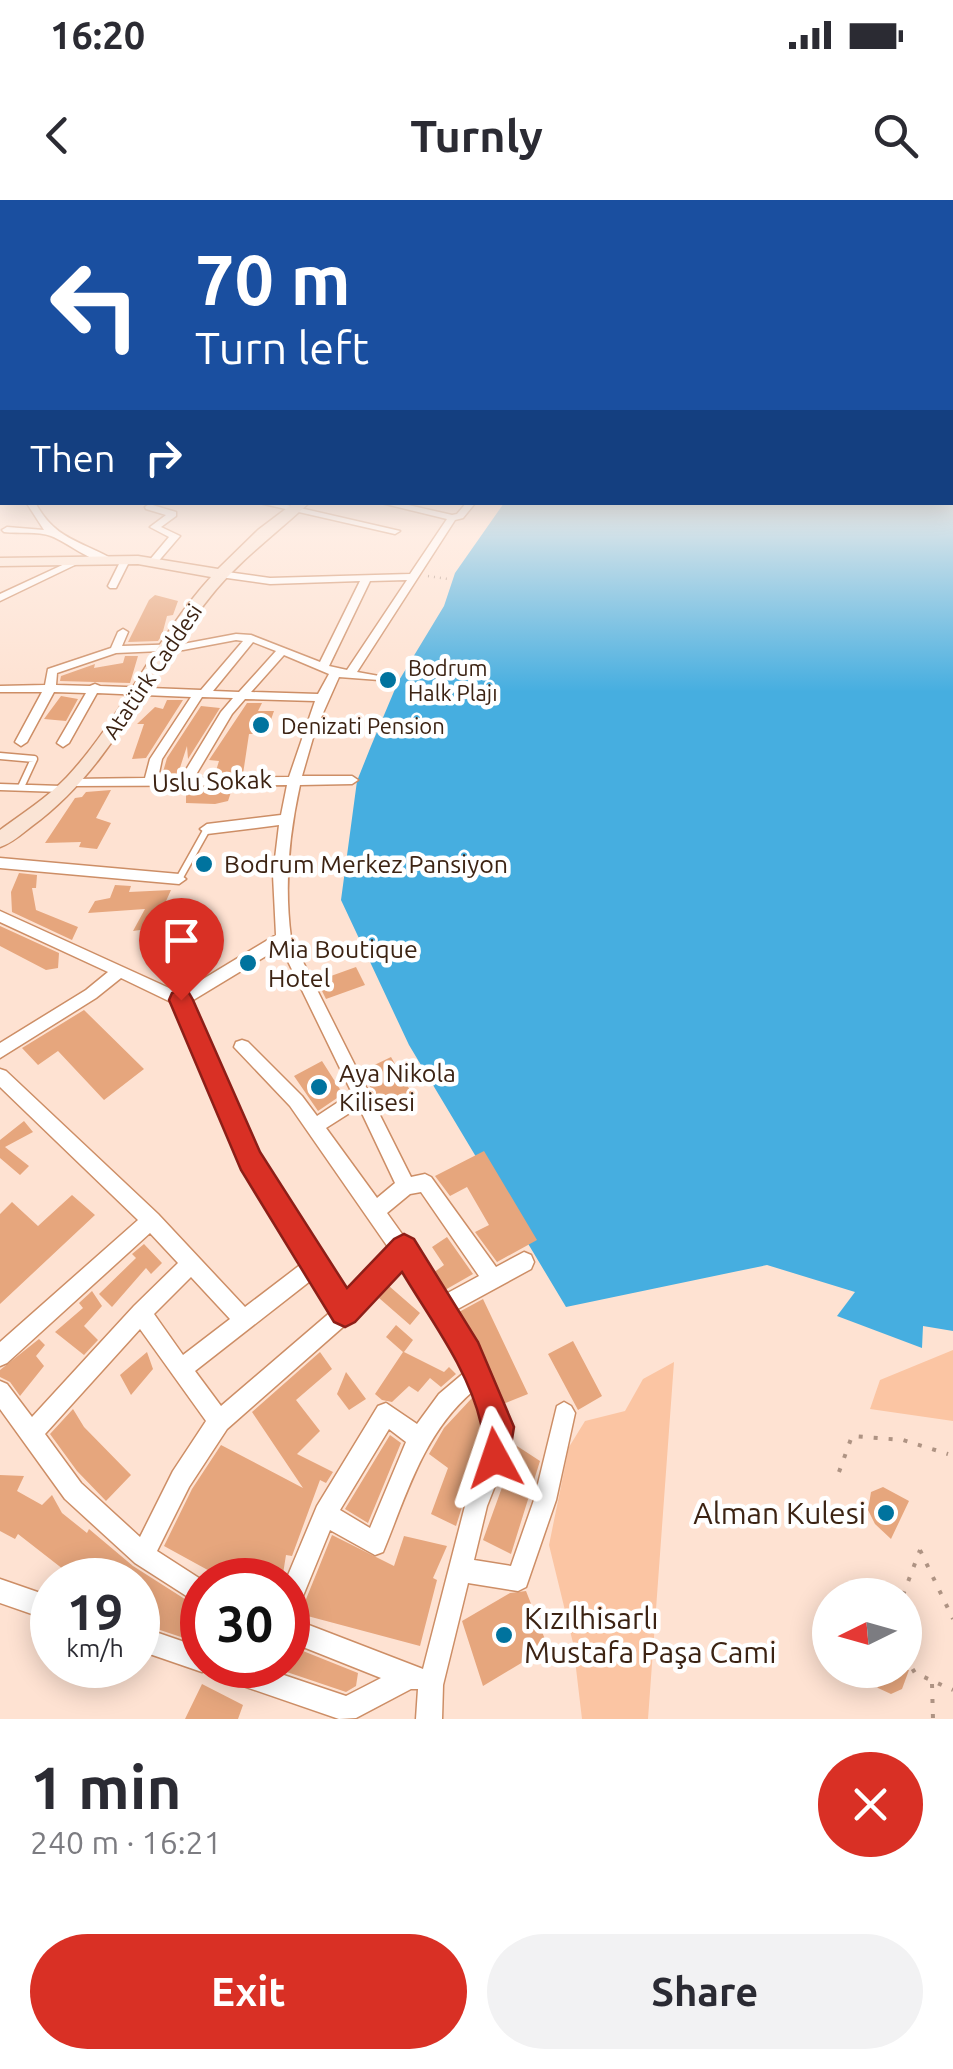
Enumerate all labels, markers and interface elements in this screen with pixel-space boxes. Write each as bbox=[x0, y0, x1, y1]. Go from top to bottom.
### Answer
text: 16:20 bbox=[50, 14, 145, 56]
icon: back bbox=[30, 108, 85, 163]
icon: search bbox=[868, 108, 923, 163]
text: Turnly bbox=[410, 110, 543, 161]
icon: left bbox=[30, 240, 160, 370]
text: 70 m bbox=[195, 240, 351, 318]
text: Turn left bbox=[195, 322, 369, 373]
icon: right bbox=[136, 430, 191, 485]
text: Then bbox=[30, 437, 116, 479]
street label: Atatürk Caddesi bbox=[98, 599, 206, 743]
place label: Bodrum Halk Plajı bbox=[408, 655, 498, 705]
marker: Bodrum Halk Plajı bbox=[377, 669, 399, 691]
place label: Denizati Pension bbox=[281, 713, 445, 738]
marker: Denizati Pension bbox=[250, 714, 272, 736]
street label: Uslu Sokak bbox=[151, 765, 273, 797]
place label: Bodrum Merkez Pansiyon bbox=[224, 850, 508, 878]
marker: Bodrum Merkez Pansiyon bbox=[193, 853, 215, 875]
pin bbox=[139, 898, 224, 1001]
icon: arrive bbox=[154, 913, 209, 968]
place label: Mia Boutique Hotel bbox=[268, 935, 418, 992]
marker: Mia Boutique Hotel bbox=[237, 952, 259, 974]
place label: Aya Nikola Kilisesi bbox=[339, 1059, 456, 1116]
marker: Aya Nikola Kilisesi bbox=[308, 1076, 330, 1098]
position arrow bbox=[443, 1406, 547, 1510]
place label: Alman Kulesi bbox=[693, 1496, 866, 1530]
marker: Alman Kulesi bbox=[875, 1502, 897, 1524]
speed limit sign: 30 bbox=[180, 1558, 310, 1688]
north arrow bbox=[812, 1578, 922, 1688]
map controls bbox=[812, 1578, 922, 1688]
text: 19 bbox=[67, 1583, 123, 1639]
place label: Kızılhisarlı Mustafa Paşa Cami bbox=[524, 1601, 776, 1669]
marker: Kızılhisarlı Mustafa Paşa Cami bbox=[493, 1624, 515, 1646]
text: km/h bbox=[66, 1634, 124, 1662]
button: close bbox=[818, 1752, 923, 1857]
text: 1 min bbox=[30, 1753, 182, 1820]
text: 240 m · 16:21 bbox=[30, 1824, 222, 1860]
button: Exit bbox=[30, 1934, 467, 2049]
button: Share bbox=[487, 1934, 923, 2049]

